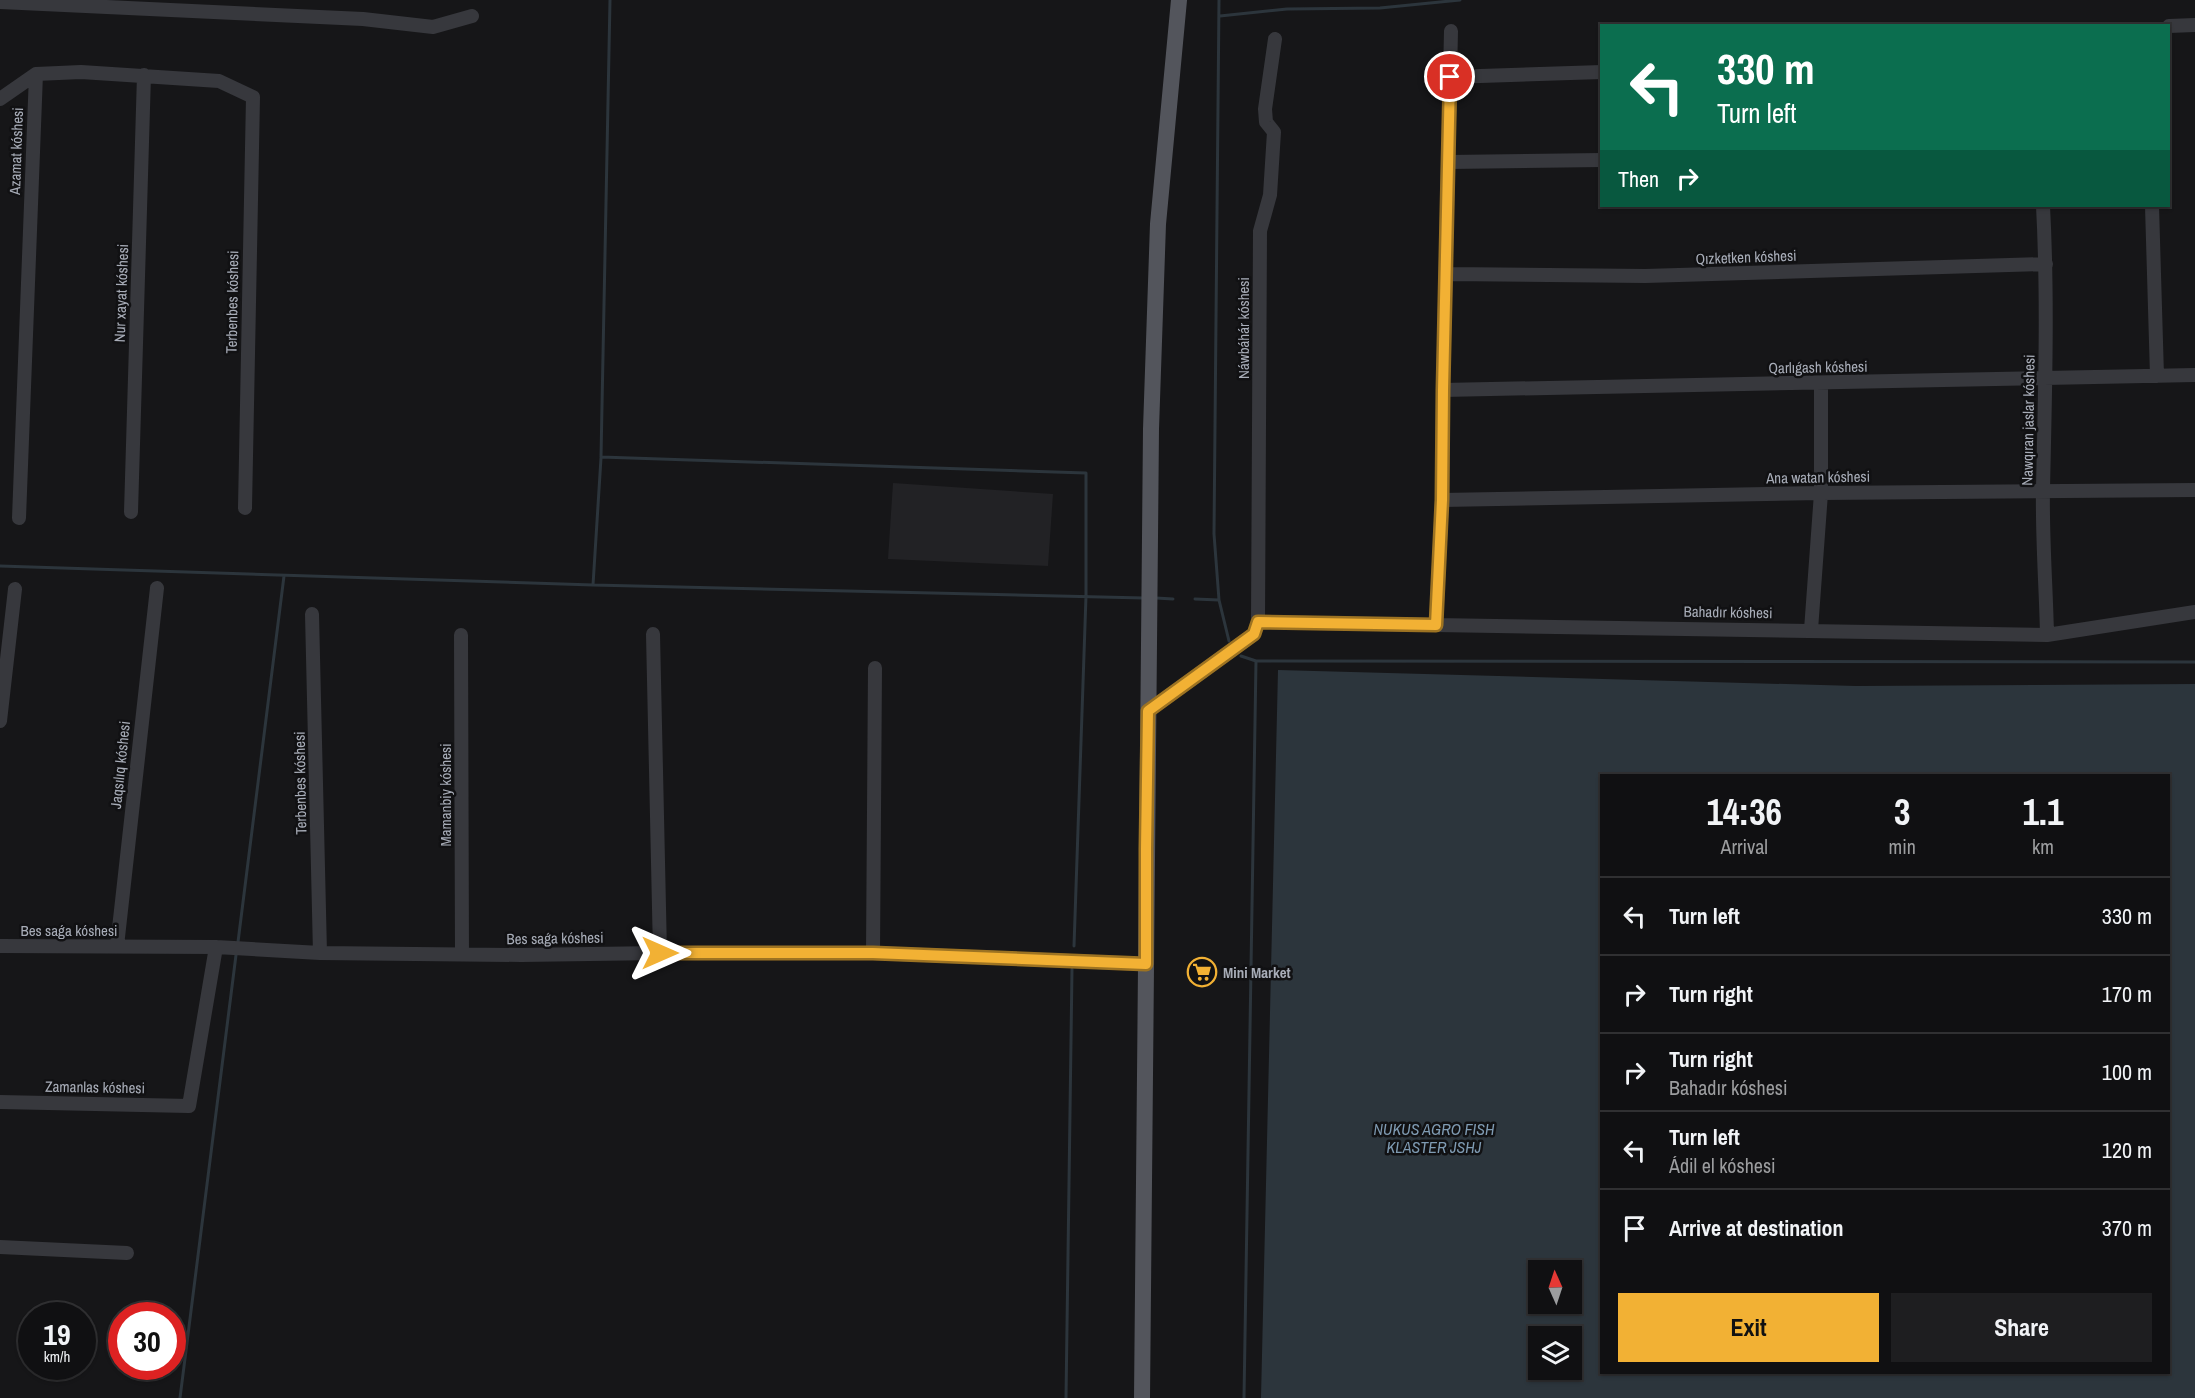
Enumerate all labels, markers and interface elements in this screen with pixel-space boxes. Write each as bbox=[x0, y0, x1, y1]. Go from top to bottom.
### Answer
text: 330 m bbox=[1717, 41, 1815, 97]
icon: left bbox=[1618, 48, 1696, 126]
pin bbox=[1424, 51, 1475, 102]
icon: arrive bbox=[1433, 60, 1466, 93]
text: Turn left bbox=[1717, 95, 1796, 131]
street label: Azamat kóshesi bbox=[4, 107, 28, 196]
icon: right bbox=[1671, 162, 1704, 195]
text: Then bbox=[1618, 164, 1659, 194]
street label: Nur xayat kóshesi bbox=[109, 243, 133, 343]
street label: Qızketken kóshesi bbox=[1695, 245, 1797, 269]
street label: Terbenbes kóshesi bbox=[221, 250, 243, 354]
street label: Náwbáhár kóshesi bbox=[1233, 277, 1254, 379]
street label: Nawqıran jaslar kóshesi bbox=[2016, 354, 2040, 486]
street label: Qarlıǵash kóshesi bbox=[1768, 356, 1868, 378]
street label: Ana watan kóshesi bbox=[1765, 466, 1870, 488]
street label: Bahadır kóshesi bbox=[1683, 601, 1773, 623]
street label: Jaqsılıq kóshesi bbox=[105, 720, 135, 810]
street label: Terbenbes kóshesi bbox=[289, 731, 311, 835]
street label: Mamanbiy kóshesi bbox=[435, 743, 456, 847]
text: 14:36 bbox=[1707, 788, 1782, 836]
text: 3 bbox=[1894, 788, 1910, 836]
text: 1.1 bbox=[2022, 788, 2063, 836]
text: Arrival bbox=[1721, 833, 1768, 860]
text: min bbox=[1889, 833, 1916, 860]
text: km bbox=[2032, 833, 2054, 860]
icon: left bbox=[1618, 900, 1651, 933]
text: Turn left bbox=[1669, 901, 1740, 931]
text: 330 m bbox=[2102, 901, 2152, 931]
street label: Bes saǵa kóshesi bbox=[20, 920, 118, 941]
position arrow bbox=[628, 921, 692, 985]
street label: Bes saǵa kóshesi bbox=[506, 927, 604, 949]
supermarket icon: Mini Market bbox=[1186, 956, 1218, 988]
place label: Mini Market bbox=[1223, 962, 1291, 983]
icon: right bbox=[1618, 978, 1651, 1011]
text: Turn right bbox=[1669, 979, 1753, 1009]
text: 170 m bbox=[2102, 979, 2152, 1009]
text: Turn right bbox=[1669, 1044, 1753, 1074]
icon: right bbox=[1618, 1056, 1651, 1089]
text: 100 m bbox=[2102, 1057, 2152, 1087]
text: Bahadır kóshesi bbox=[1669, 1074, 1788, 1101]
street label: Zamanlas kóshesi bbox=[45, 1076, 145, 1098]
water label: NUKUS AGRO FISH KLASTER JSHJ bbox=[1374, 1118, 1495, 1158]
text: Turn left bbox=[1669, 1122, 1740, 1152]
icon: left bbox=[1618, 1134, 1651, 1167]
text: 120 m bbox=[2102, 1135, 2152, 1165]
text: Ádil el kóshesi bbox=[1669, 1152, 1776, 1179]
icon: arrive bbox=[1618, 1212, 1651, 1245]
text: Arrive at destination bbox=[1669, 1213, 1843, 1243]
text: 370 m bbox=[2102, 1213, 2152, 1243]
north arrow bbox=[1528, 1260, 1582, 1314]
map controls bbox=[1528, 1260, 1582, 1380]
button: Exit bbox=[1618, 1293, 1879, 1362]
button: Share bbox=[1891, 1293, 2152, 1362]
speed limit sign: 30 bbox=[108, 1302, 186, 1380]
text: 19 bbox=[43, 1314, 71, 1354]
button: layers bbox=[1528, 1326, 1582, 1380]
text: km/h bbox=[44, 1346, 70, 1367]

